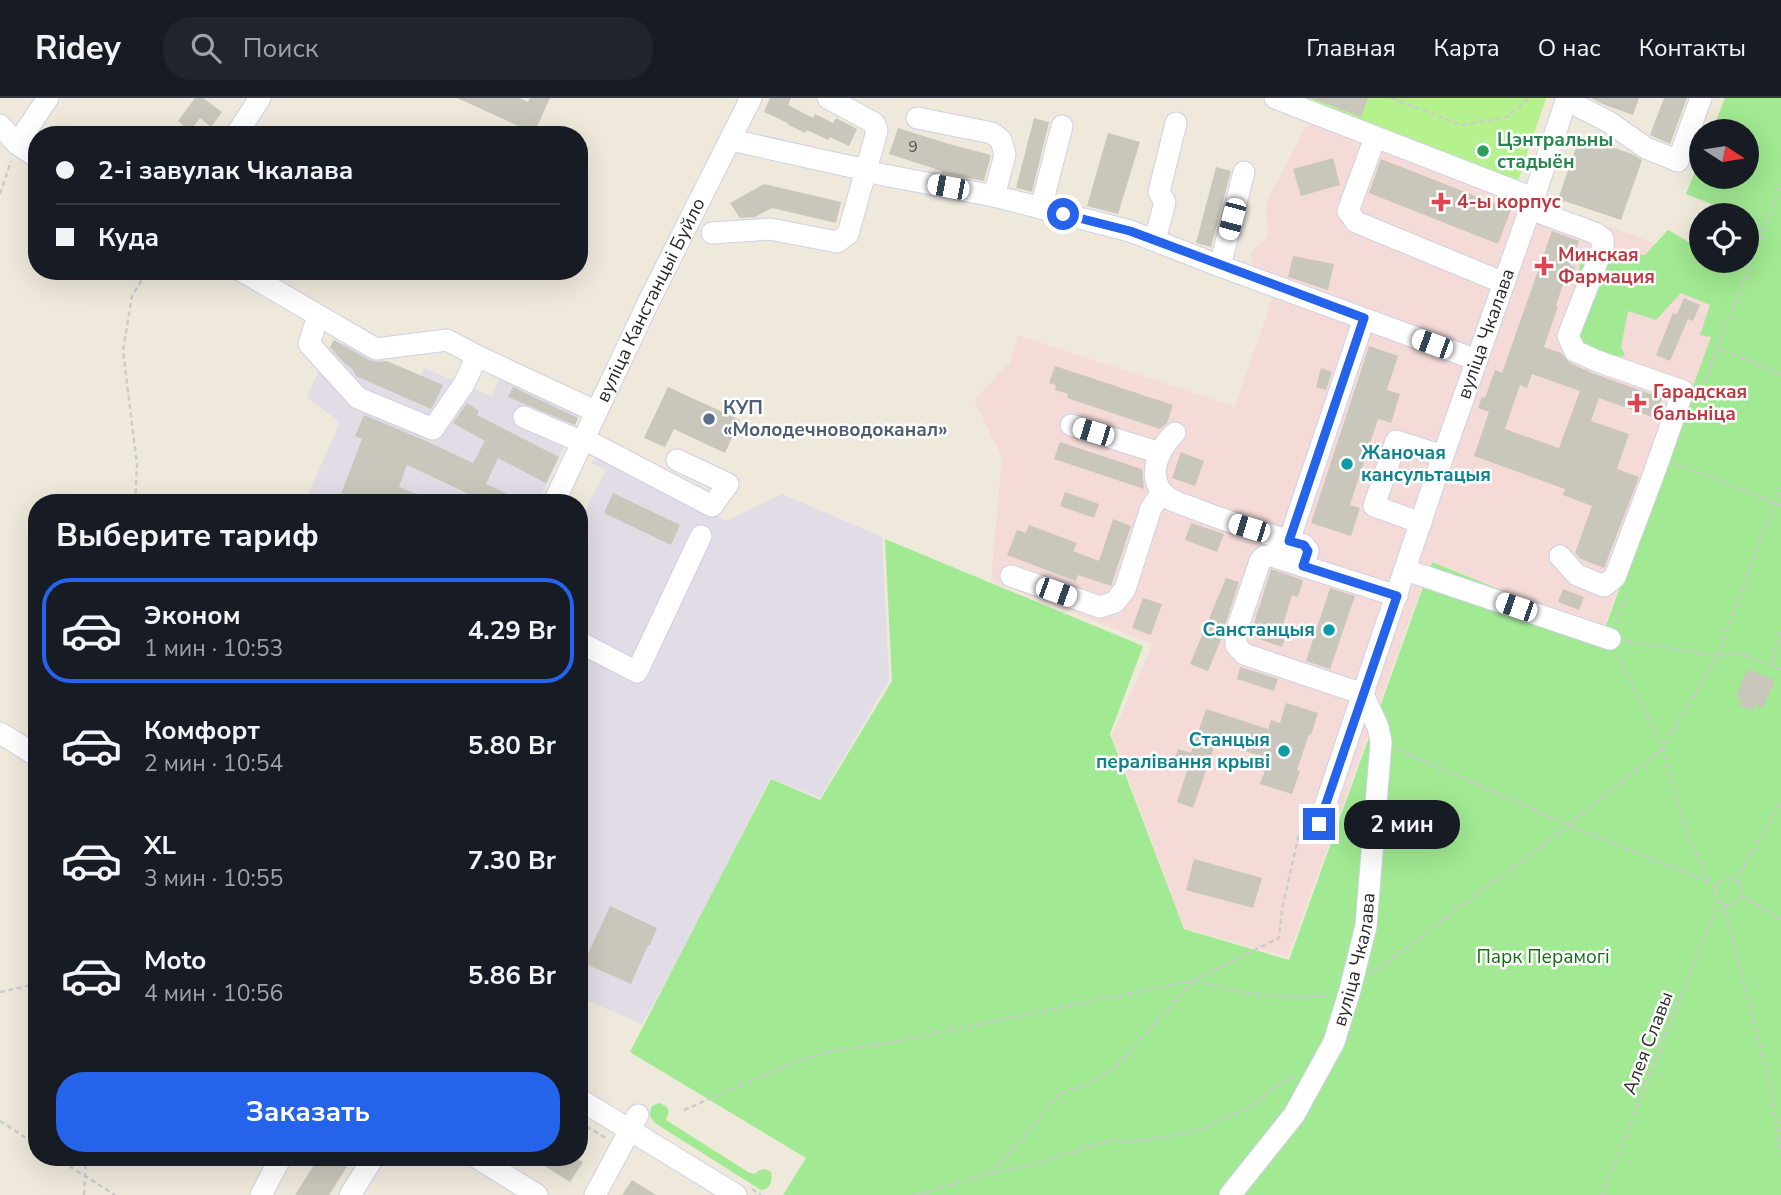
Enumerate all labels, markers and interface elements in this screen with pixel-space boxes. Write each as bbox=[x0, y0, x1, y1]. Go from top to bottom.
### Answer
search box bbox=[163, 17, 653, 80]
text: Ridey bbox=[35, 26, 121, 71]
icon: search bbox=[187, 29, 225, 67]
text: Поиск bbox=[243, 31, 318, 66]
text: Главная bbox=[1306, 32, 1396, 64]
text: Карта bbox=[1434, 32, 1500, 64]
text: О нас bbox=[1538, 32, 1601, 64]
text: Контакты bbox=[1639, 32, 1746, 64]
north arrow bbox=[1689, 119, 1759, 189]
map controls bbox=[1689, 119, 1759, 273]
place label: Цэнтральны стадыён bbox=[1497, 127, 1613, 175]
house number: 9 bbox=[908, 136, 918, 158]
marker: Цэнтральны стадыён bbox=[1475, 143, 1491, 159]
text: 2-і завулак Чкалава bbox=[98, 153, 353, 188]
car bbox=[926, 173, 971, 201]
place label: 4-ы корпус bbox=[1457, 189, 1561, 215]
marker: 4-ы корпус bbox=[1431, 192, 1451, 212]
street label: вуліца Канстанцыі Буйло bbox=[590, 193, 712, 406]
car bbox=[1217, 196, 1248, 242]
route start bbox=[1047, 198, 1079, 230]
button: locate bbox=[1689, 203, 1759, 273]
text: Куда bbox=[98, 220, 159, 255]
place label: Минская Фармация bbox=[1558, 242, 1655, 290]
marker: Минская Фармация bbox=[1536, 258, 1552, 274]
street label: вуліца Чкалава bbox=[1451, 265, 1521, 403]
car bbox=[1409, 327, 1456, 361]
place label: Гарадская бальніца bbox=[1653, 379, 1747, 427]
marker: Гарадская бальніца bbox=[1627, 393, 1647, 413]
place label: КУП «Молодечноводоканал» bbox=[723, 395, 948, 443]
marker: КУП «Молодечноводоканал» bbox=[701, 411, 717, 427]
car bbox=[1070, 416, 1117, 448]
place label: Жаночая кансультацыя bbox=[1361, 440, 1491, 488]
marker: Жаночая кансультацыя bbox=[1339, 456, 1355, 472]
car bbox=[1226, 512, 1273, 544]
text: Выберите тариф bbox=[56, 514, 319, 557]
car bbox=[1033, 575, 1080, 609]
car bbox=[1493, 590, 1540, 624]
text: Эконом bbox=[144, 598, 241, 633]
icon: car bbox=[60, 599, 123, 662]
text: 4.29 Br bbox=[468, 613, 556, 648]
place label: Санстанцыя bbox=[1202, 617, 1315, 643]
marker: Санстанцыя bbox=[1321, 622, 1337, 638]
text: 1 мин · 10:53 bbox=[144, 633, 283, 664]
text: Комфорт bbox=[144, 713, 260, 748]
icon: car bbox=[60, 714, 123, 777]
place label: Станцыя пералівання крыві bbox=[1096, 727, 1270, 775]
text: 5.80 Br bbox=[468, 728, 556, 763]
marker: Станцыя пералівання крыві bbox=[1276, 743, 1292, 759]
text: 2 мин · 10:54 bbox=[144, 748, 283, 779]
callout: 2 мин bbox=[1344, 800, 1459, 848]
route end bbox=[1303, 808, 1335, 840]
text: 2 мин bbox=[1370, 809, 1434, 840]
text: XL bbox=[144, 828, 176, 863]
icon: car bbox=[60, 829, 123, 892]
text: 7.30 Br bbox=[468, 843, 556, 878]
text: 3 мин · 10:55 bbox=[144, 863, 283, 894]
street label: вуліца Чкалава bbox=[1327, 892, 1382, 1030]
text: Moto bbox=[144, 943, 206, 978]
icon: car bbox=[60, 944, 123, 1007]
park label: Парк Перамогі bbox=[1476, 944, 1610, 970]
text: 5.86 Br bbox=[468, 958, 556, 993]
text: 4 мин · 10:56 bbox=[144, 978, 283, 1009]
street label: Алея Славы bbox=[1616, 988, 1680, 1098]
button: Заказать bbox=[56, 1072, 560, 1152]

